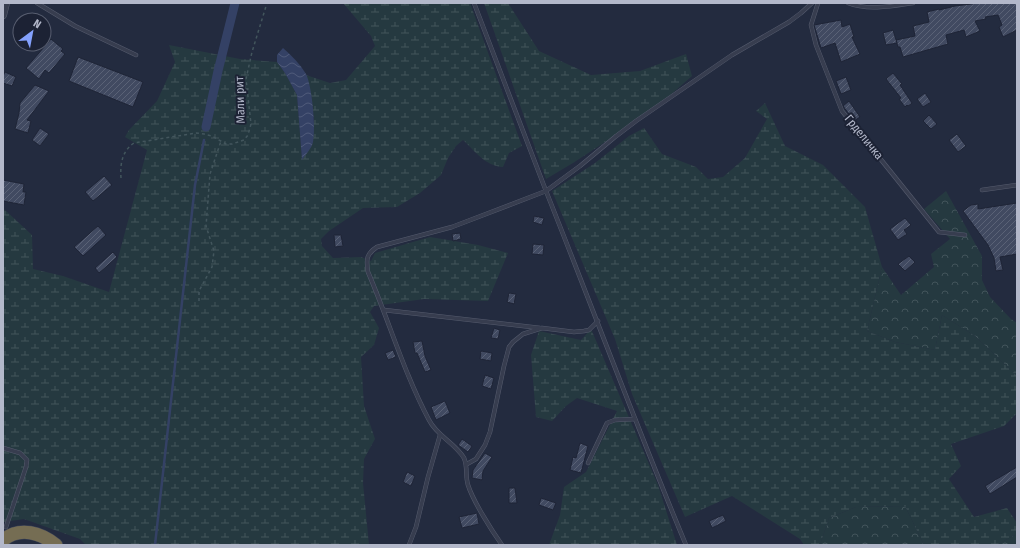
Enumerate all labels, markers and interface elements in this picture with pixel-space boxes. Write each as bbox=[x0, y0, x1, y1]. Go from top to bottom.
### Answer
north arrow bbox=[12, 12, 52, 52]
text: N bbox=[31, 17, 43, 31]
street label: Мали рит bbox=[232, 76, 248, 124]
street label: Грделичка bbox=[842, 112, 886, 162]

